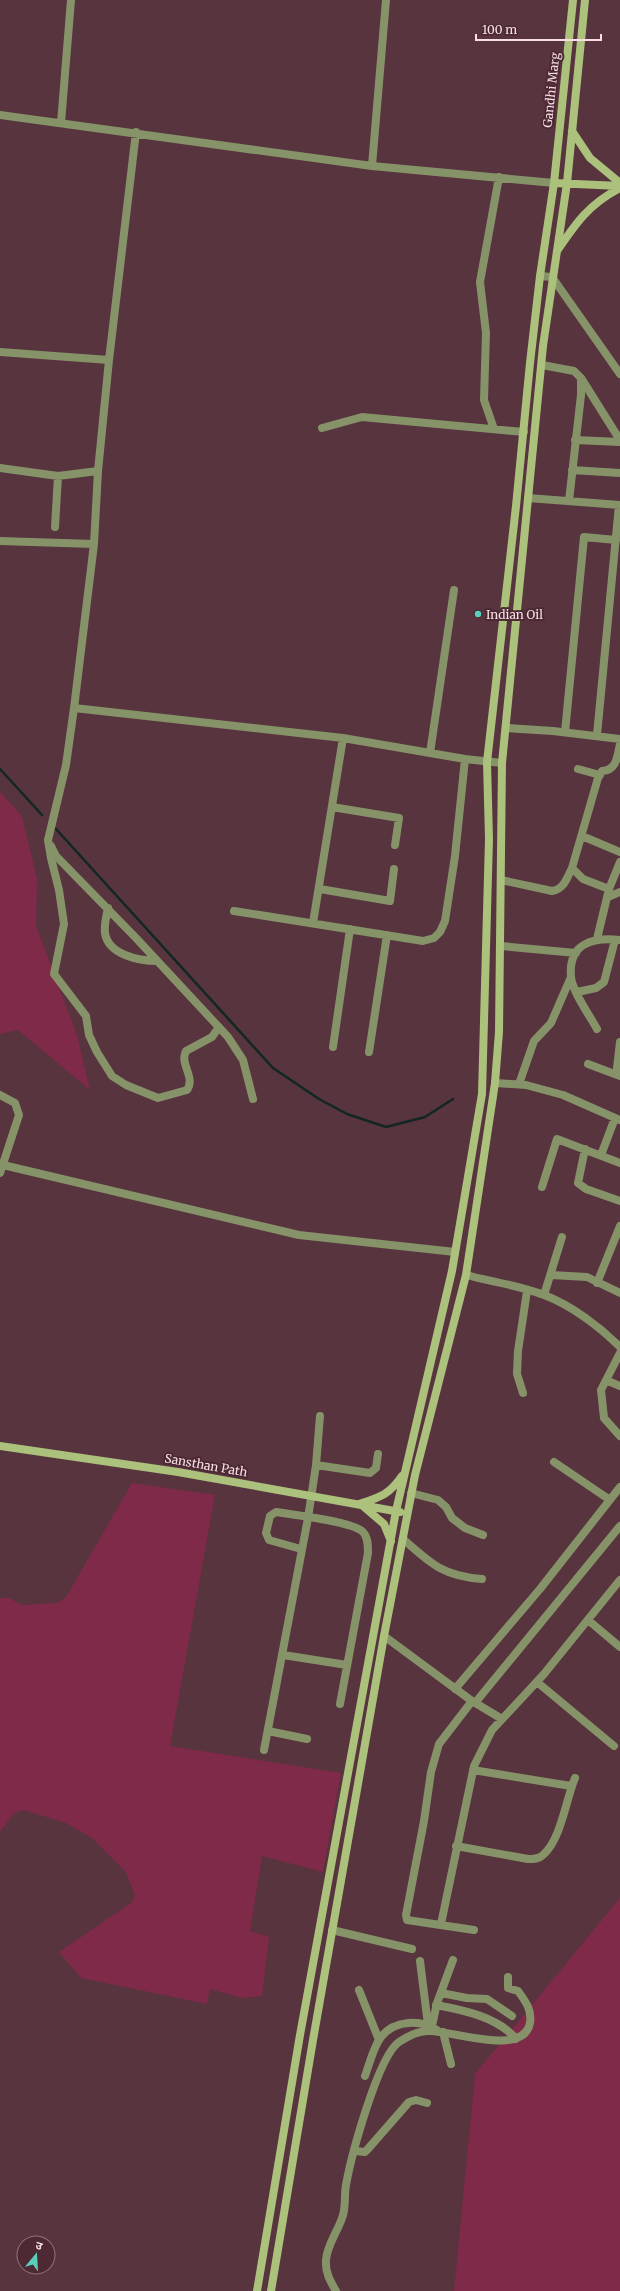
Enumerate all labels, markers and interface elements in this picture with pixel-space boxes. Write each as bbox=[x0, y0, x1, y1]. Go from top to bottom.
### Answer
scale bar bbox=[476, 16, 601, 42]
text: 100 m bbox=[482, 22, 517, 37]
street label: Gandhi Marg bbox=[540, 51, 562, 128]
place label: Indian Oil bbox=[486, 607, 543, 622]
marker: Indian Oil bbox=[473, 609, 483, 619]
street label: Sansthan Path bbox=[163, 1450, 249, 1480]
north arrow bbox=[16, 2235, 56, 2275]
text: उ bbox=[34, 2238, 45, 2253]

